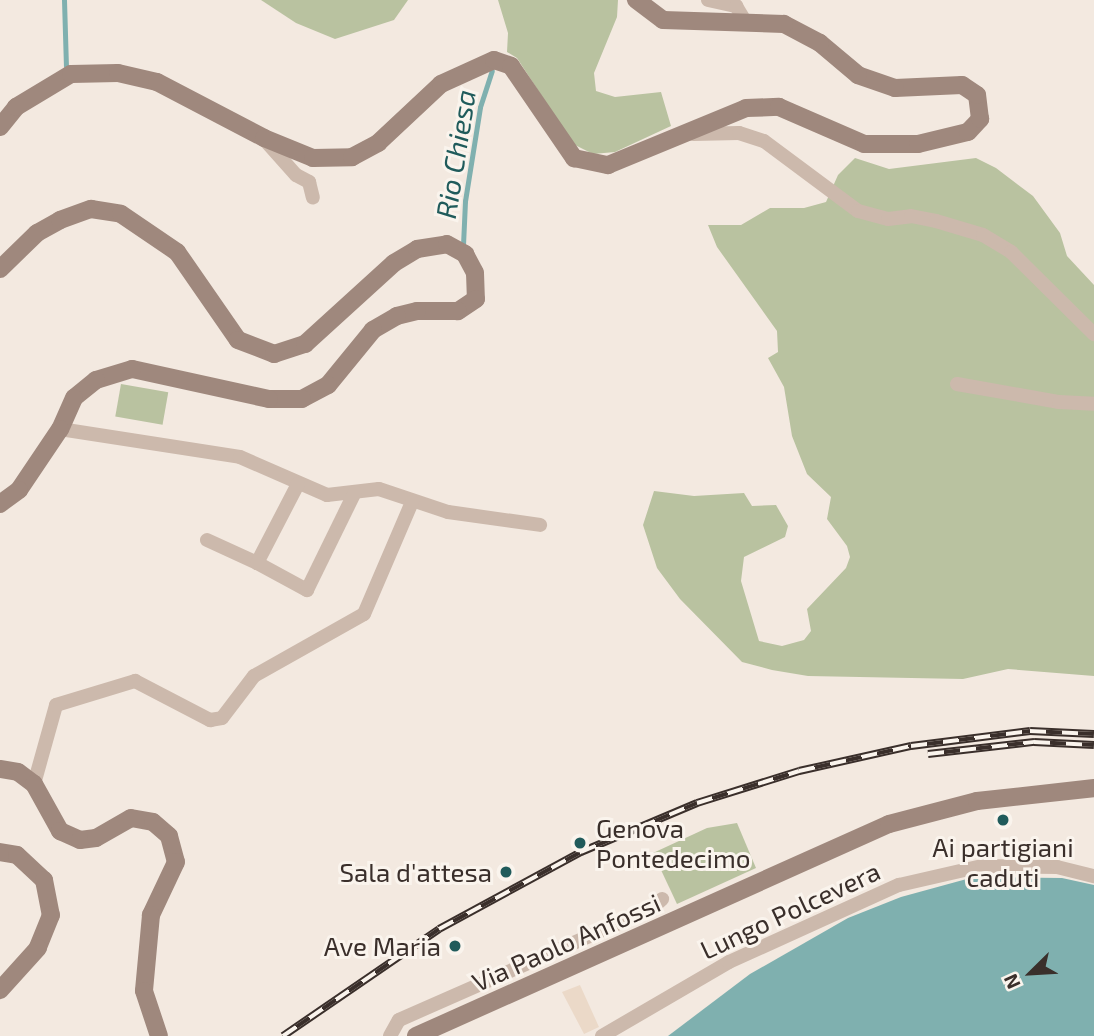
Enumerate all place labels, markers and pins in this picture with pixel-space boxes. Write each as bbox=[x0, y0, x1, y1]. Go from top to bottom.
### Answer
place label: Genova Pontedecimo bbox=[596, 812, 750, 874]
marker: Ai partigiani caduti bbox=[995, 812, 1011, 828]
place label: Ai partigiani caduti bbox=[932, 831, 1074, 892]
marker: Genova Pontedecimo bbox=[570, 833, 590, 853]
place label: Sala d'attesa bbox=[339, 856, 492, 888]
marker: Sala d'attesa bbox=[498, 864, 514, 880]
place label: Ave Maria bbox=[324, 930, 441, 962]
marker: Ave Maria bbox=[447, 938, 463, 954]

